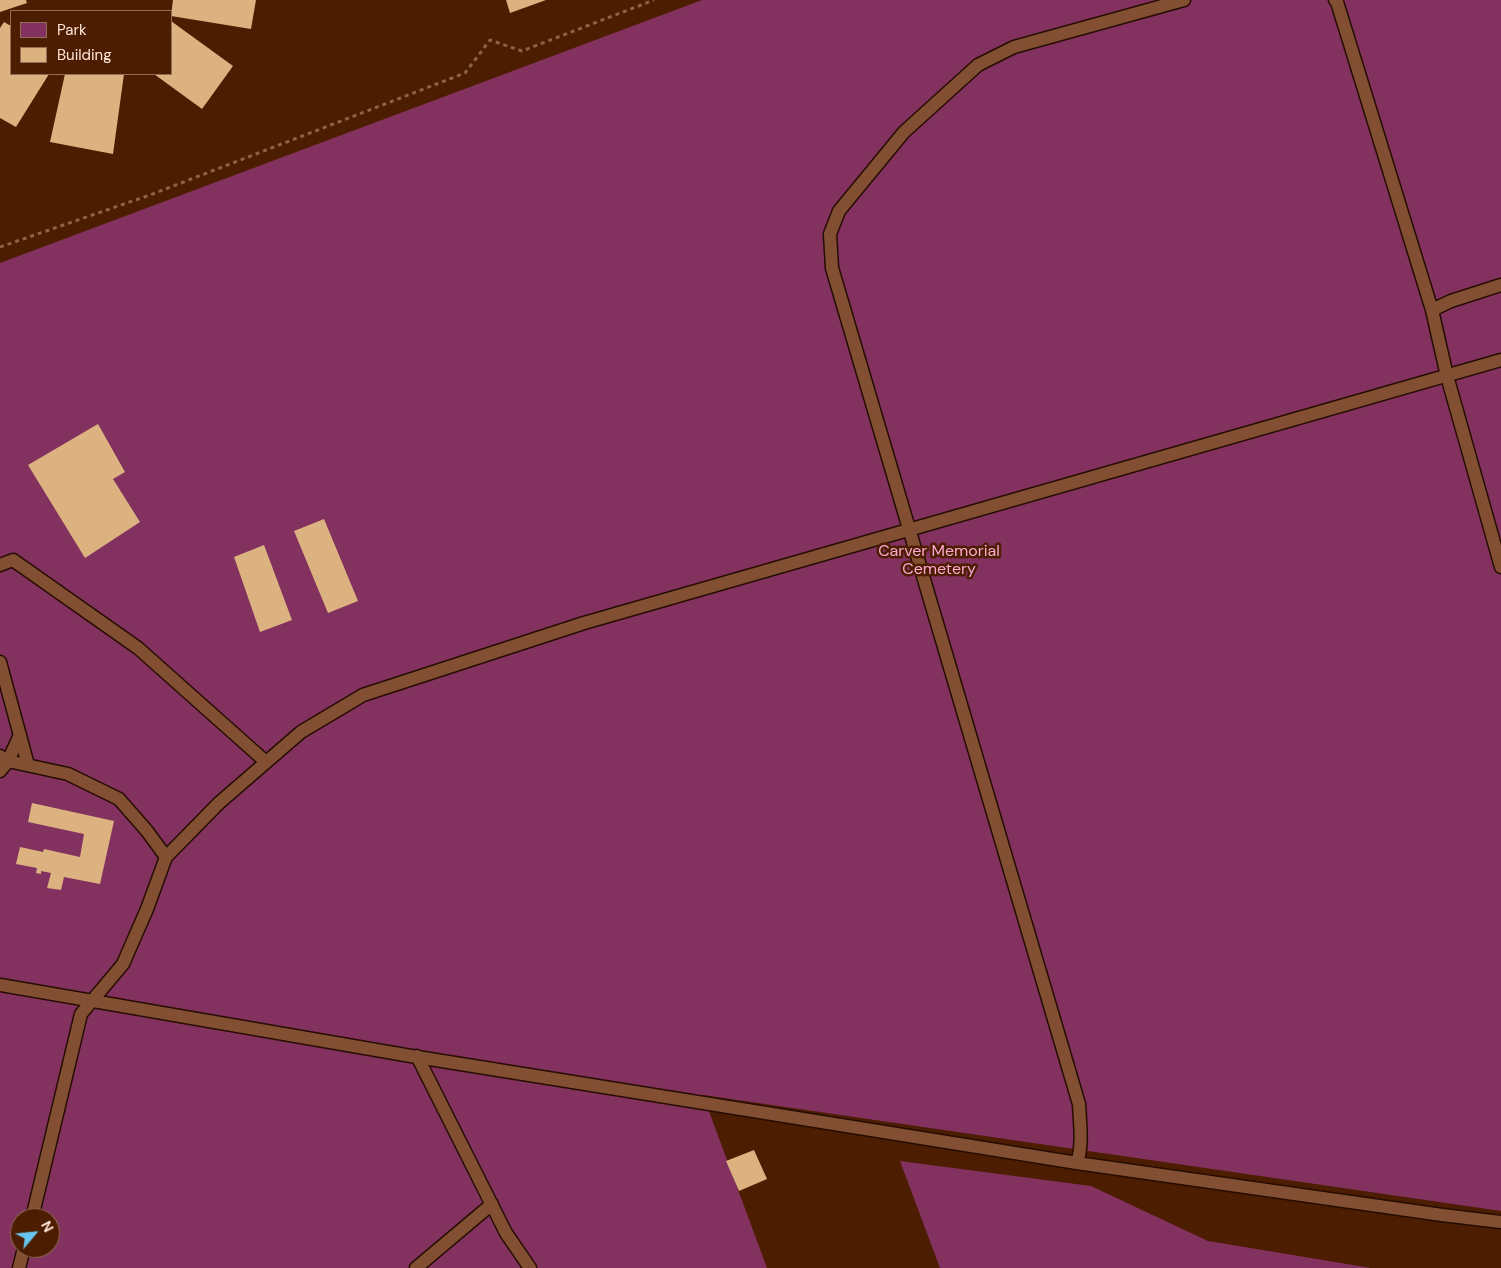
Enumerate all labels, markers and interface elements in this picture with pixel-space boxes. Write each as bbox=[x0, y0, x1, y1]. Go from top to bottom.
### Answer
legend bbox=[10, 10, 172, 75]
text: Park bbox=[57, 20, 87, 40]
text: Building bbox=[57, 45, 112, 65]
park label: Carver Memorial Cemetery bbox=[878, 542, 1000, 580]
north arrow bbox=[10, 1208, 60, 1258]
text: N bbox=[37, 1218, 58, 1235]

